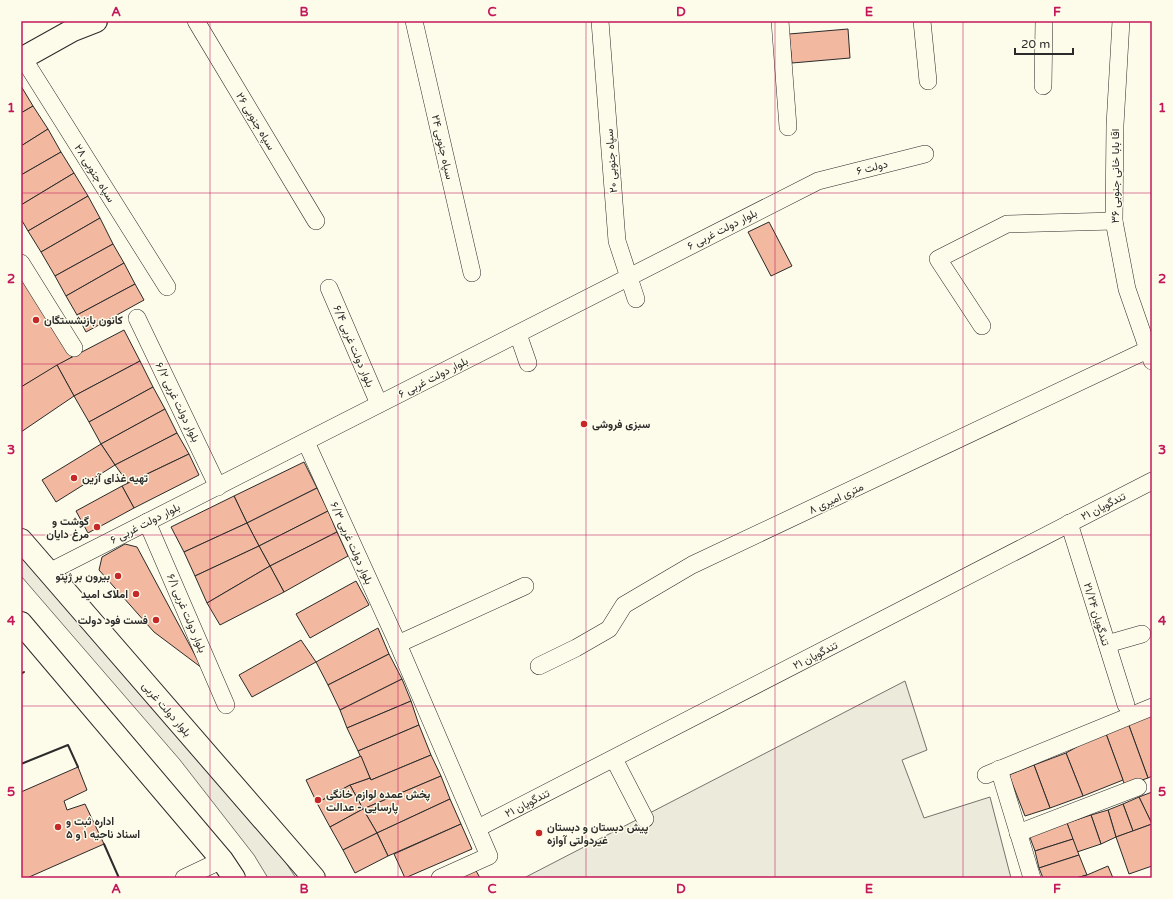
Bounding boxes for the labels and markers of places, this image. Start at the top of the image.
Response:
place label: کانون بازنشستگان [44,314,123,327]
marker: کانون بازنشستگان [31,315,41,325]
place label: سبزی فروشی [592,418,650,431]
marker: سبزی فروشی [579,419,589,429]
place label: تهیه غذای آرین [82,472,148,485]
marker: تهیه غذای آرین [69,473,79,483]
place label: گوشت و مرغ دایان [46,515,89,542]
marker: گوشت و مرغ دایان [92,522,102,532]
place label: بیرون بر ژپتو [55,570,110,584]
marker: بیرون بر ژپتو [113,571,123,581]
place label: املاک امید [81,588,128,601]
marker: املاک امید [131,589,141,599]
place label: فست فود دولت [78,614,148,627]
marker: فست فود دولت [151,615,161,625]
place label: پخش عمده لوازم خانگی پارسایی - عدالت [326,788,431,815]
marker: پخش عمده لوازم خانگی پارسایی - عدالت [313,795,323,805]
place label: اداره ثبت و اسناد ناحیه ۱ و ۵ [66,815,140,841]
place label: پیش دبستان و دبستان غیردولتی آوازه [547,821,648,847]
marker: اداره ثبت و اسناد ناحیه ۱ و ۵ [53,822,63,832]
marker: پیش دبستان و دبستان غیردولتی آوازه [534,828,544,838]

